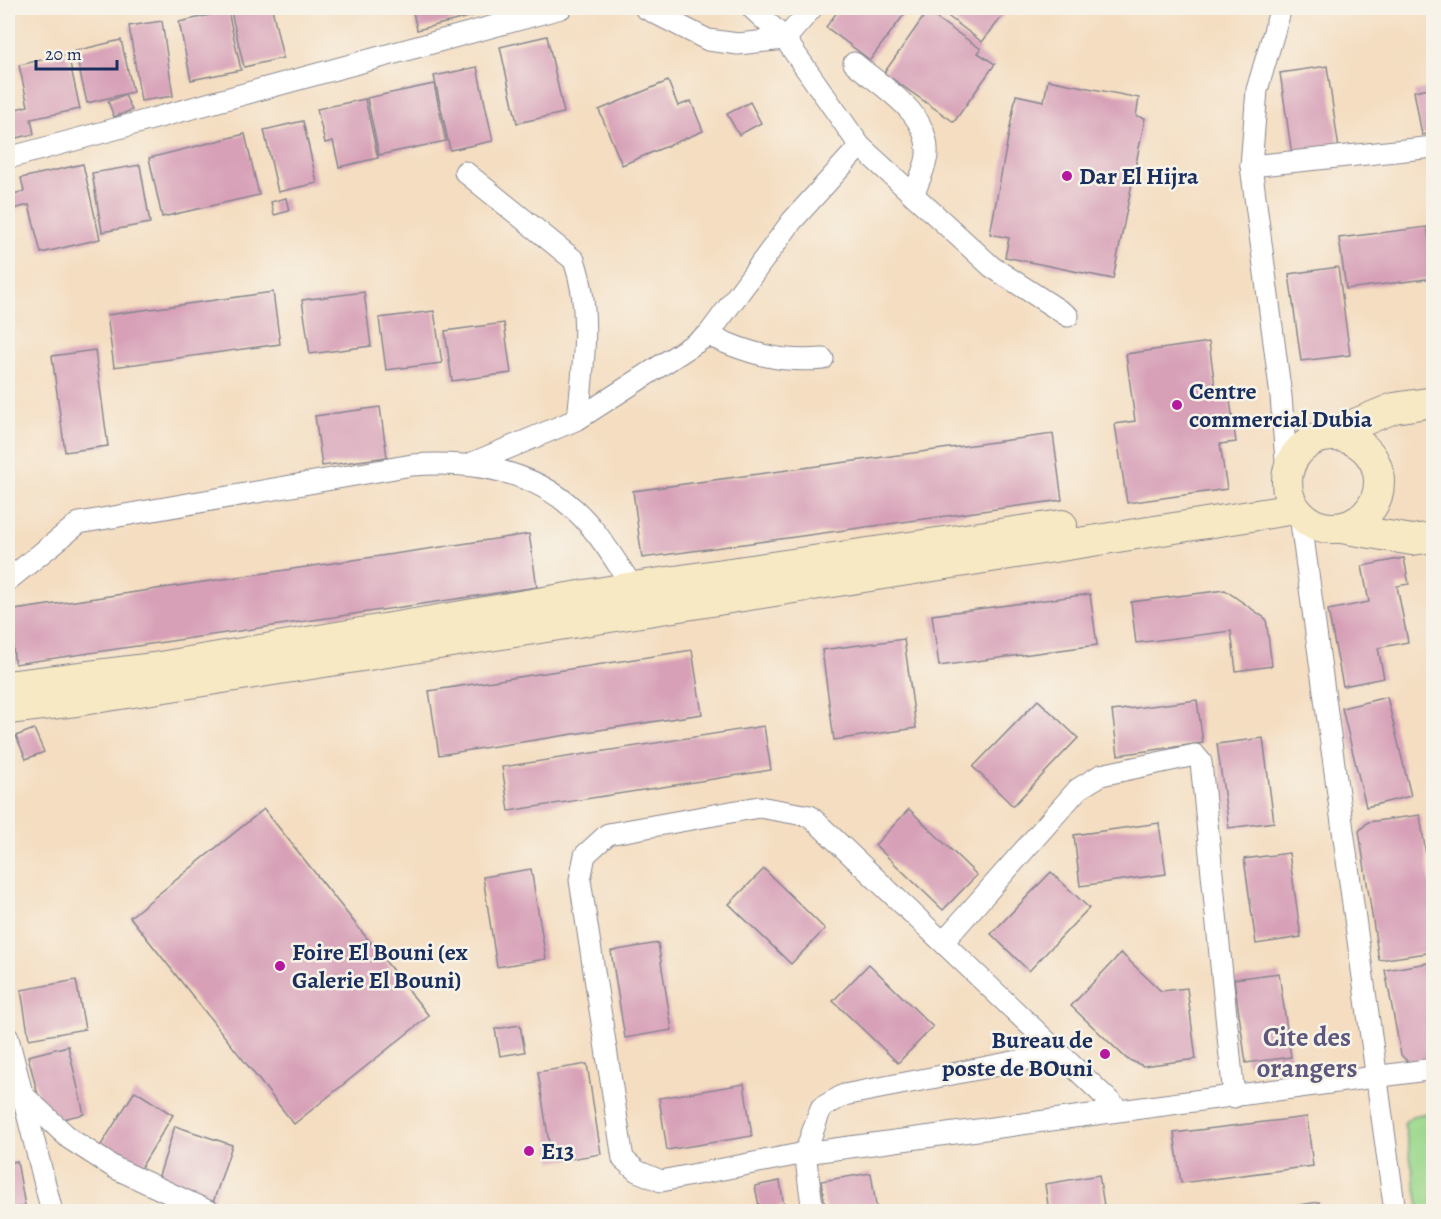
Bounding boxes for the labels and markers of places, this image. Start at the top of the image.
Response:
place label: Dar El Hijra [1079,160,1199,192]
marker: Dar El Hijra [1060,169,1074,183]
place label: Centre commercial Dubia [1189,375,1373,435]
marker: Centre commercial Dubia [1170,398,1184,412]
place label: Foire El Bouni (ex Galerie El Bouni) [292,936,468,996]
marker: Foire El Bouni (ex Galerie El Bouni) [273,959,287,973]
place label: Bureau de poste de BOuni [942,1024,1093,1084]
marker: Bureau de poste de BOuni [1098,1047,1112,1061]
place label: E13 [541,1135,574,1167]
marker: E13 [522,1144,536,1158]

